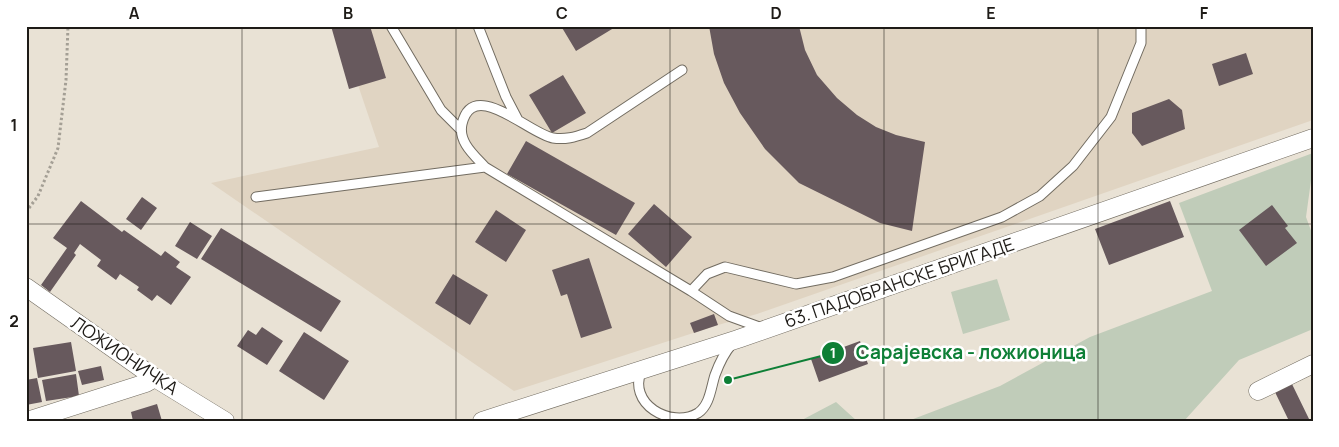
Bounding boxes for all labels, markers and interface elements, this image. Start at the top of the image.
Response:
text: A [129,2,140,24]
text: B [343,2,353,24]
text: C [556,2,568,24]
text: D [770,2,782,24]
text: E [986,2,996,24]
text: F [1200,2,1209,24]
text: 1 [10,114,18,136]
street label: 63. ПАДОБРАНСКЕ БРИГАДЕ [781,231,1017,333]
text: 2 [9,310,19,332]
street label: ЛОЖИОНИЧКА [67,310,184,400]
callout: Сарајевска - ложионица [821,336,1096,370]
text: Сарајевска - ложионица [856,339,1086,365]
text: 1 [830,342,836,363]

